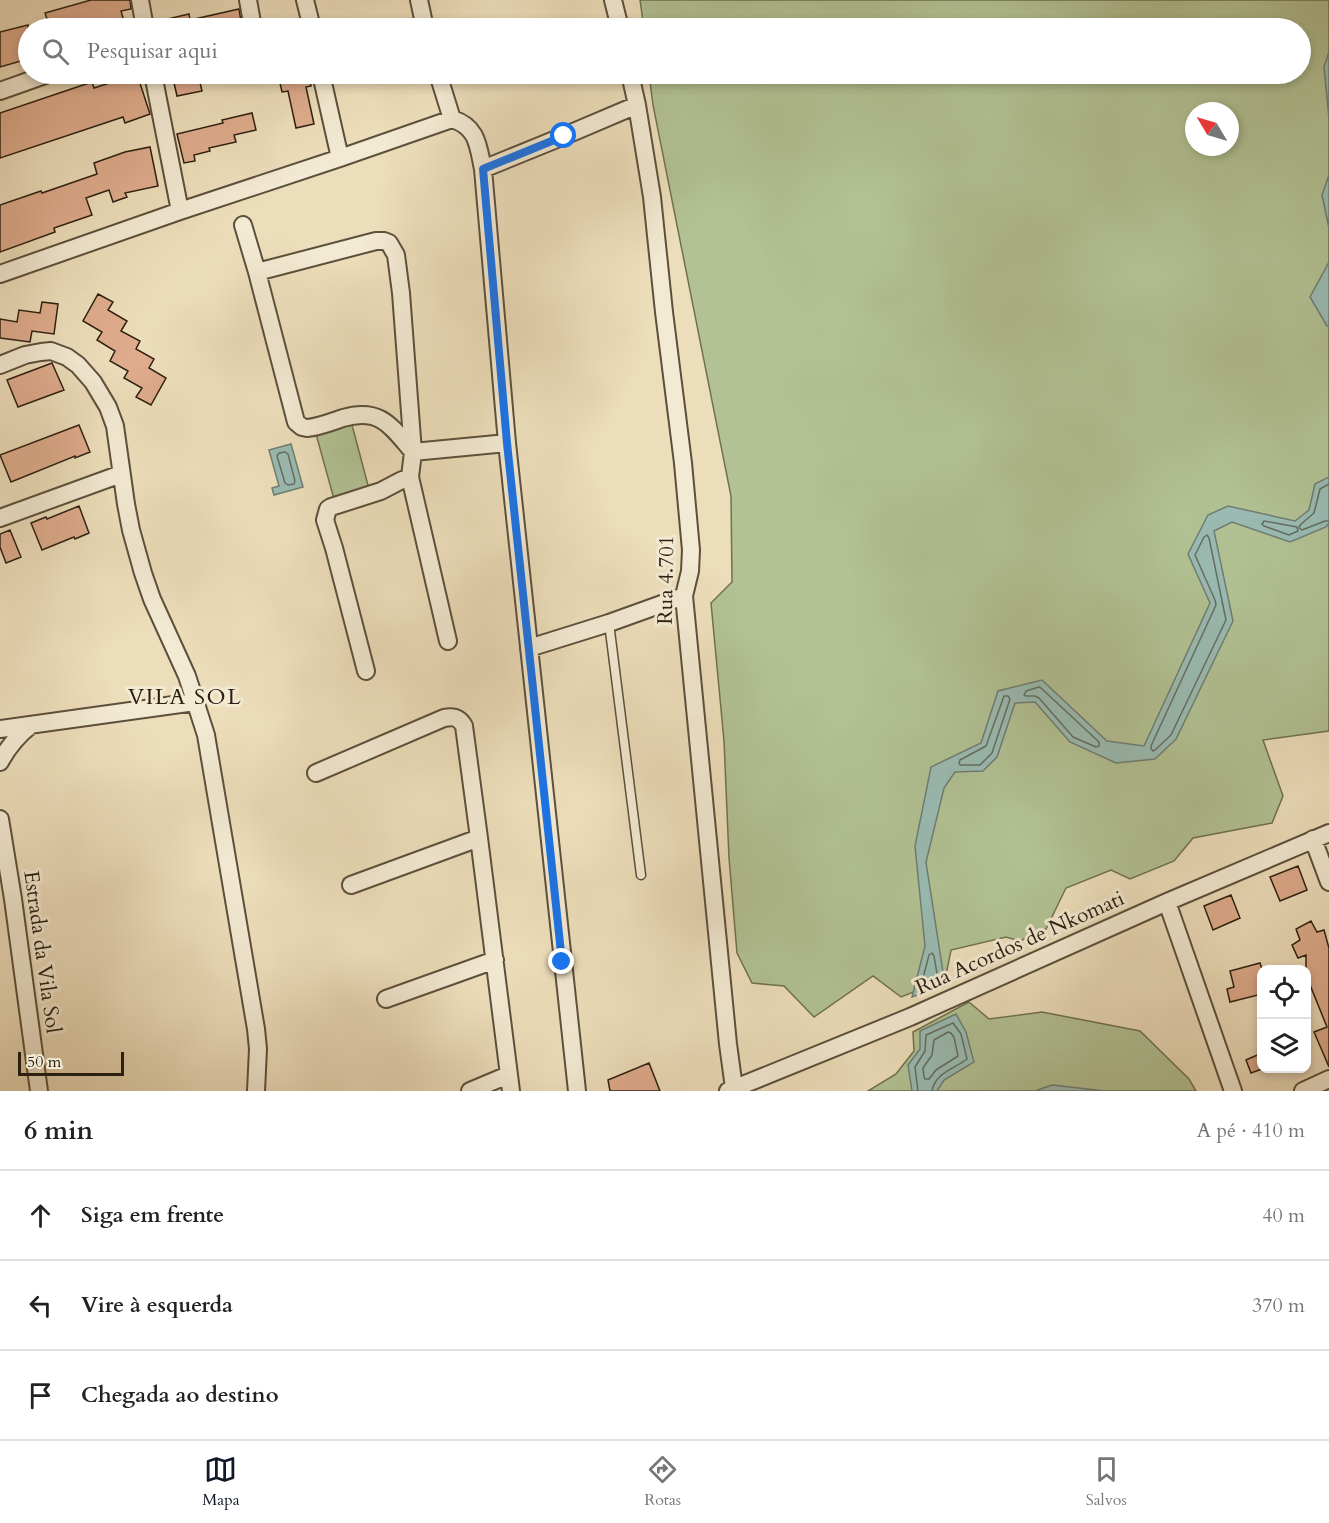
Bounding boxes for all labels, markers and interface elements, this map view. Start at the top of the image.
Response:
search box [18,18,1311,84]
icon: search [39,35,72,68]
text: Pesquisar aqui [87,36,218,66]
north arrow [1185,102,1239,156]
route start [550,122,576,148]
street label: Rua 4.701 [651,535,681,625]
district label: VILA SOL [128,682,242,712]
street label: Estrada da Vila Sol [16,869,68,1035]
street label: Rua Acordos de Nkomati [911,884,1129,1002]
route end [548,948,574,974]
map controls [1257,965,1311,1073]
button: locate [1257,965,1311,1019]
button: layers [1257,1019,1311,1073]
scale bar [18,1049,124,1076]
text: 50 m [27,1051,61,1073]
text: 6 min [24,1113,93,1148]
text: A pé · 410 m [1197,1117,1305,1144]
icon: ahead [24,1199,57,1232]
text: Siga em frente [81,1200,224,1230]
text: 40 m [1262,1202,1305,1229]
icon: left [24,1289,57,1322]
text: Vire à esquerda [81,1290,233,1320]
text: 370 m [1252,1292,1305,1319]
icon: arrive [24,1379,57,1412]
text: Chegada ao destino [81,1380,279,1410]
tab: Mapa [202,1453,240,1511]
tab: Rotas [644,1453,681,1511]
tab: Salvos [1086,1453,1127,1511]

